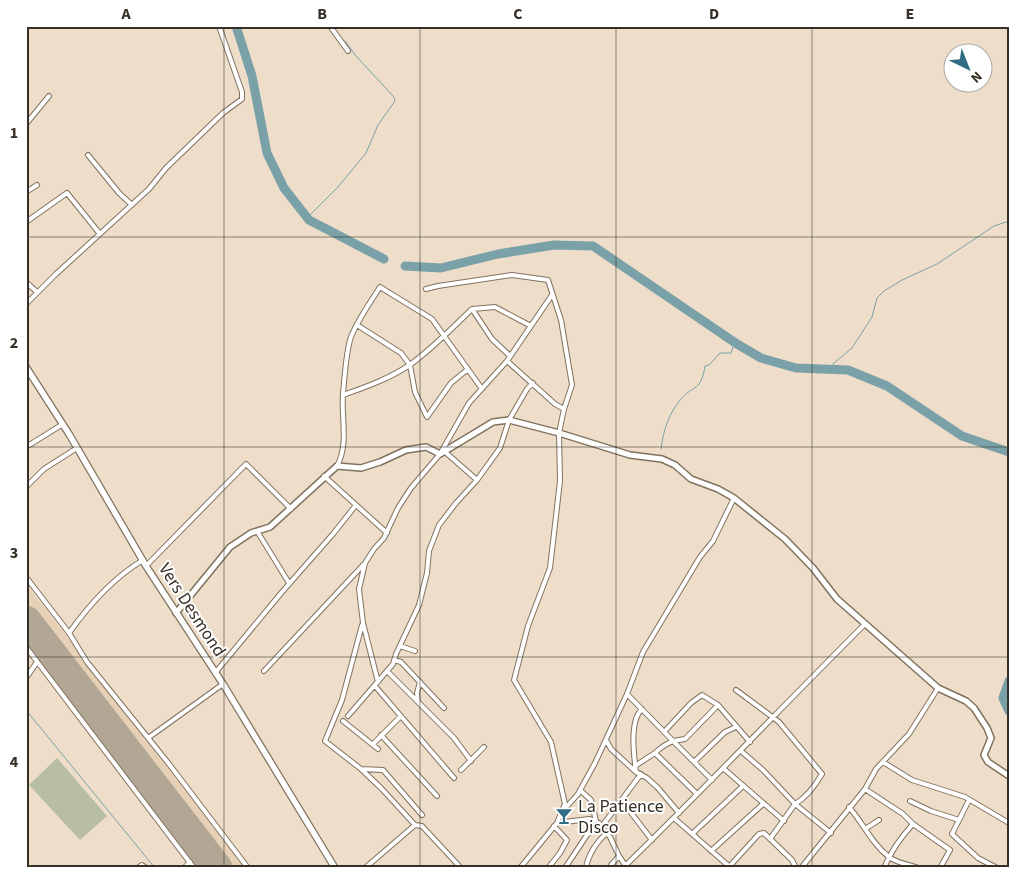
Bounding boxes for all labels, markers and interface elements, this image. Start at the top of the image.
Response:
text: A [120,3,131,25]
text: B [317,3,327,25]
text: C [513,3,523,25]
text: D [709,3,719,25]
text: E [906,3,914,25]
north arrow [942,42,992,92]
text: N [966,66,986,87]
text: 1 [10,122,18,144]
text: 2 [10,332,18,354]
text: 3 [10,542,18,564]
street label: Vers Desmond [152,558,232,662]
text: 4 [10,751,19,773]
place label: La Patience Disco [578,794,664,840]
bar icon: La Patience Disco [554,806,574,826]

